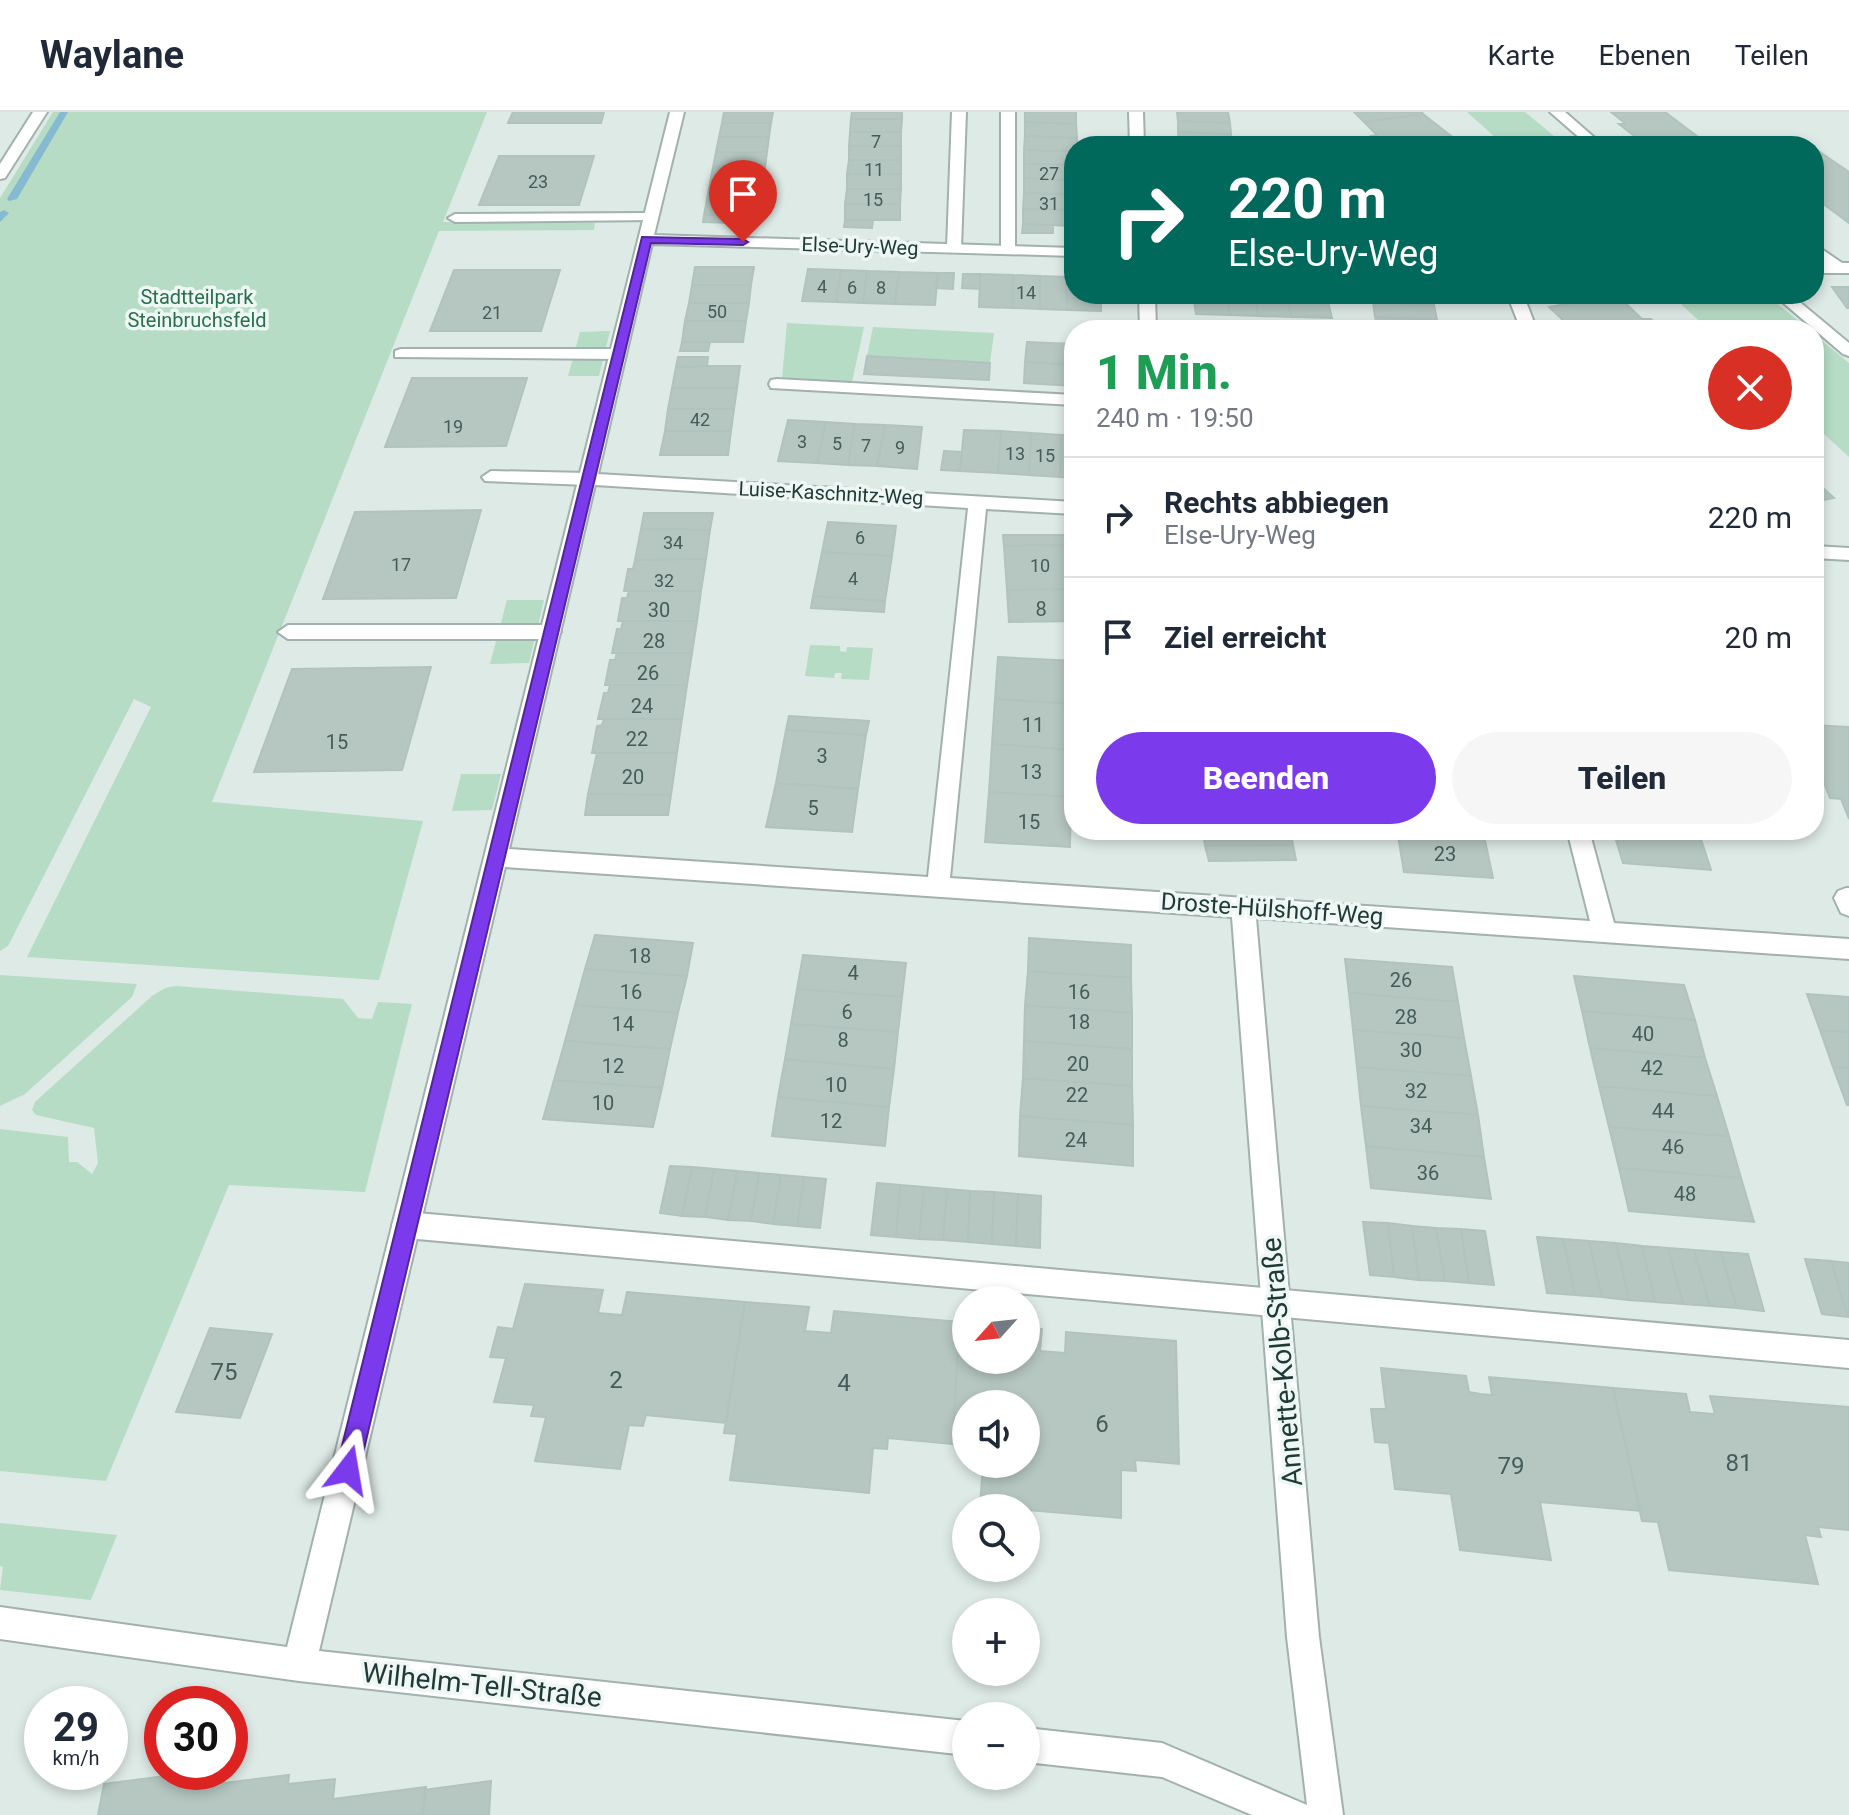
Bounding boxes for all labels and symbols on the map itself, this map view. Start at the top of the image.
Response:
house number: 7 [871,131,881,152]
house number: 11 [864,159,884,180]
pin [709,160,777,242]
house number: 27 [1039,163,1059,184]
house number: 23 [528,171,548,192]
house number: 15 [863,189,883,210]
house number: 31 [1039,193,1059,214]
street label: Else-Ury-Weg [801,232,919,260]
house number: 4 [817,276,827,297]
house number: 6 [847,277,857,298]
house number: 8 [876,277,886,298]
house number: 14 [1016,282,1036,303]
park label: Stadtteilpark Steinbruchsfeld [127,285,267,332]
house number: 50 [707,301,727,322]
house number: 21 [482,302,502,323]
house number: 42 [690,409,710,430]
house number: 19 [443,416,463,437]
house number: 3 [797,431,807,452]
house number: 5 [832,433,842,454]
house number: 7 [861,435,871,456]
house number: 9 [895,437,905,458]
house number: 13 [1005,443,1025,464]
house number: 15 [1035,445,1055,466]
street label: Luise-Kaschnitz-Weg [738,476,924,510]
house number: 6 [855,527,865,548]
house number: 34 [663,532,683,553]
house number: 17 [391,554,411,575]
house number: 10 [1030,555,1050,576]
house number: 4 [848,568,858,589]
house number: 32 [654,570,674,591]
house number: 8 [1035,597,1047,621]
house number: 30 [648,598,670,622]
house number: 28 [643,629,665,653]
house number: 26 [637,661,659,685]
house number: 24 [631,694,653,718]
house number: 11 [1022,713,1044,737]
house number: 22 [626,727,648,751]
house number: 15 [326,730,348,754]
house number: 3 [816,744,828,768]
house number: 13 [1020,760,1042,784]
house number: 20 [622,765,644,789]
house number: 5 [807,796,819,820]
house number: 15 [1018,810,1040,834]
house number: 23 [1434,842,1456,866]
street label: Droste-Hülshoff-Weg [1160,887,1384,931]
house number: 18 [629,944,651,968]
house number: 4 [847,961,859,985]
house number: 26 [1390,968,1412,992]
house number: 16 [620,980,642,1004]
house number: 16 [1068,980,1090,1004]
house number: 6 [841,1000,853,1024]
house number: 28 [1395,1005,1417,1029]
house number: 18 [1068,1010,1090,1034]
house number: 14 [612,1012,634,1036]
house number: 40 [1632,1022,1654,1046]
house number: 8 [837,1028,849,1052]
house number: 30 [1400,1038,1422,1062]
house number: 20 [1067,1052,1089,1076]
house number: 12 [602,1054,624,1078]
house number: 42 [1641,1056,1663,1080]
house number: 10 [825,1073,847,1097]
house number: 32 [1405,1079,1427,1103]
house number: 22 [1066,1083,1088,1107]
house number: 10 [592,1091,614,1115]
house number: 44 [1652,1099,1674,1123]
house number: 12 [820,1109,842,1133]
house number: 34 [1410,1114,1432,1138]
house number: 24 [1065,1128,1087,1152]
house number: 46 [1662,1135,1684,1159]
house number: 36 [1417,1161,1439,1185]
house number: 48 [1674,1182,1696,1206]
street label: Annette-Kolb-Straße [1255,1236,1309,1488]
north arrow [952,1286,1040,1374]
house number: 75 [211,1358,237,1386]
house number: 2 [609,1366,623,1394]
house number: 4 [837,1369,851,1397]
house number: 6 [1095,1410,1109,1438]
position arrow [306,1428,390,1512]
house number: 81 [1726,1449,1752,1477]
house number: 79 [1498,1452,1524,1480]
street label: Wilhelm-Tell-Straße [361,1656,603,1714]
speed limit sign: 30 [144,1686,248,1790]

